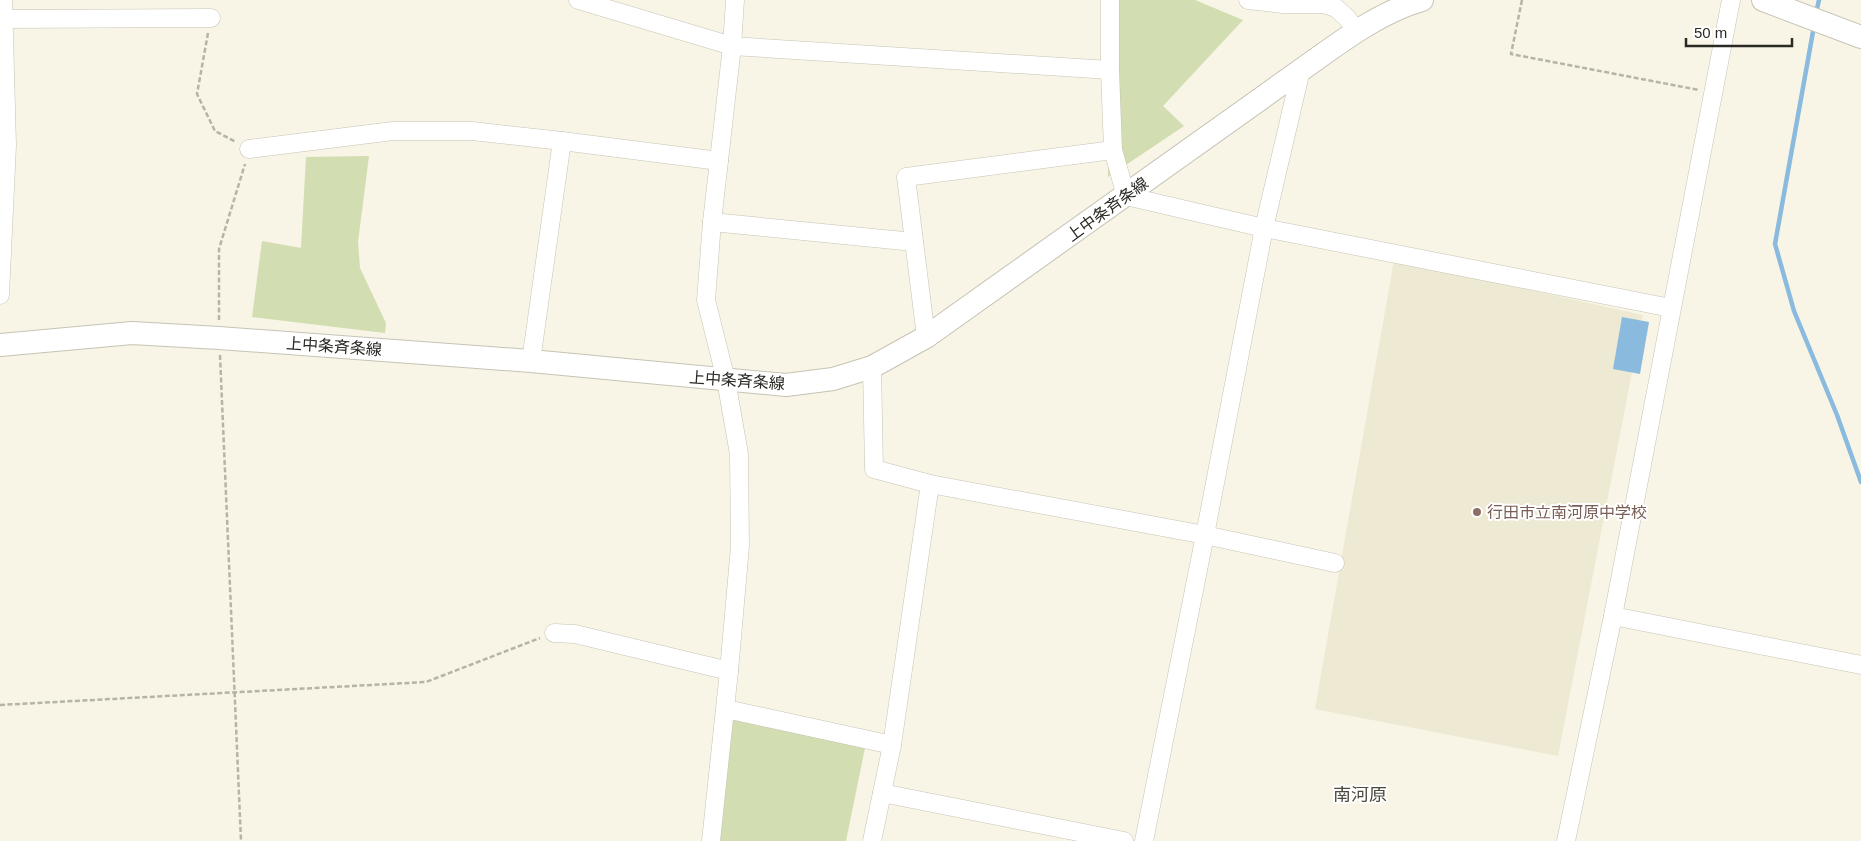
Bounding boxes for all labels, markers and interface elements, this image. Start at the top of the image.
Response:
scale bar [1686,15,1792,47]
text: 50 m [1694,24,1727,41]
street label: 上中条斉条線 [1063,174,1151,244]
street label: 上中条斉条線 [285,335,382,358]
street label: 上中条斉条線 [688,369,785,392]
place label: 行田市立南河原中学校 [1487,504,1647,521]
marker: 行田市立南河原中学校 [1471,506,1483,518]
district label: 南河原 [1333,785,1387,805]

